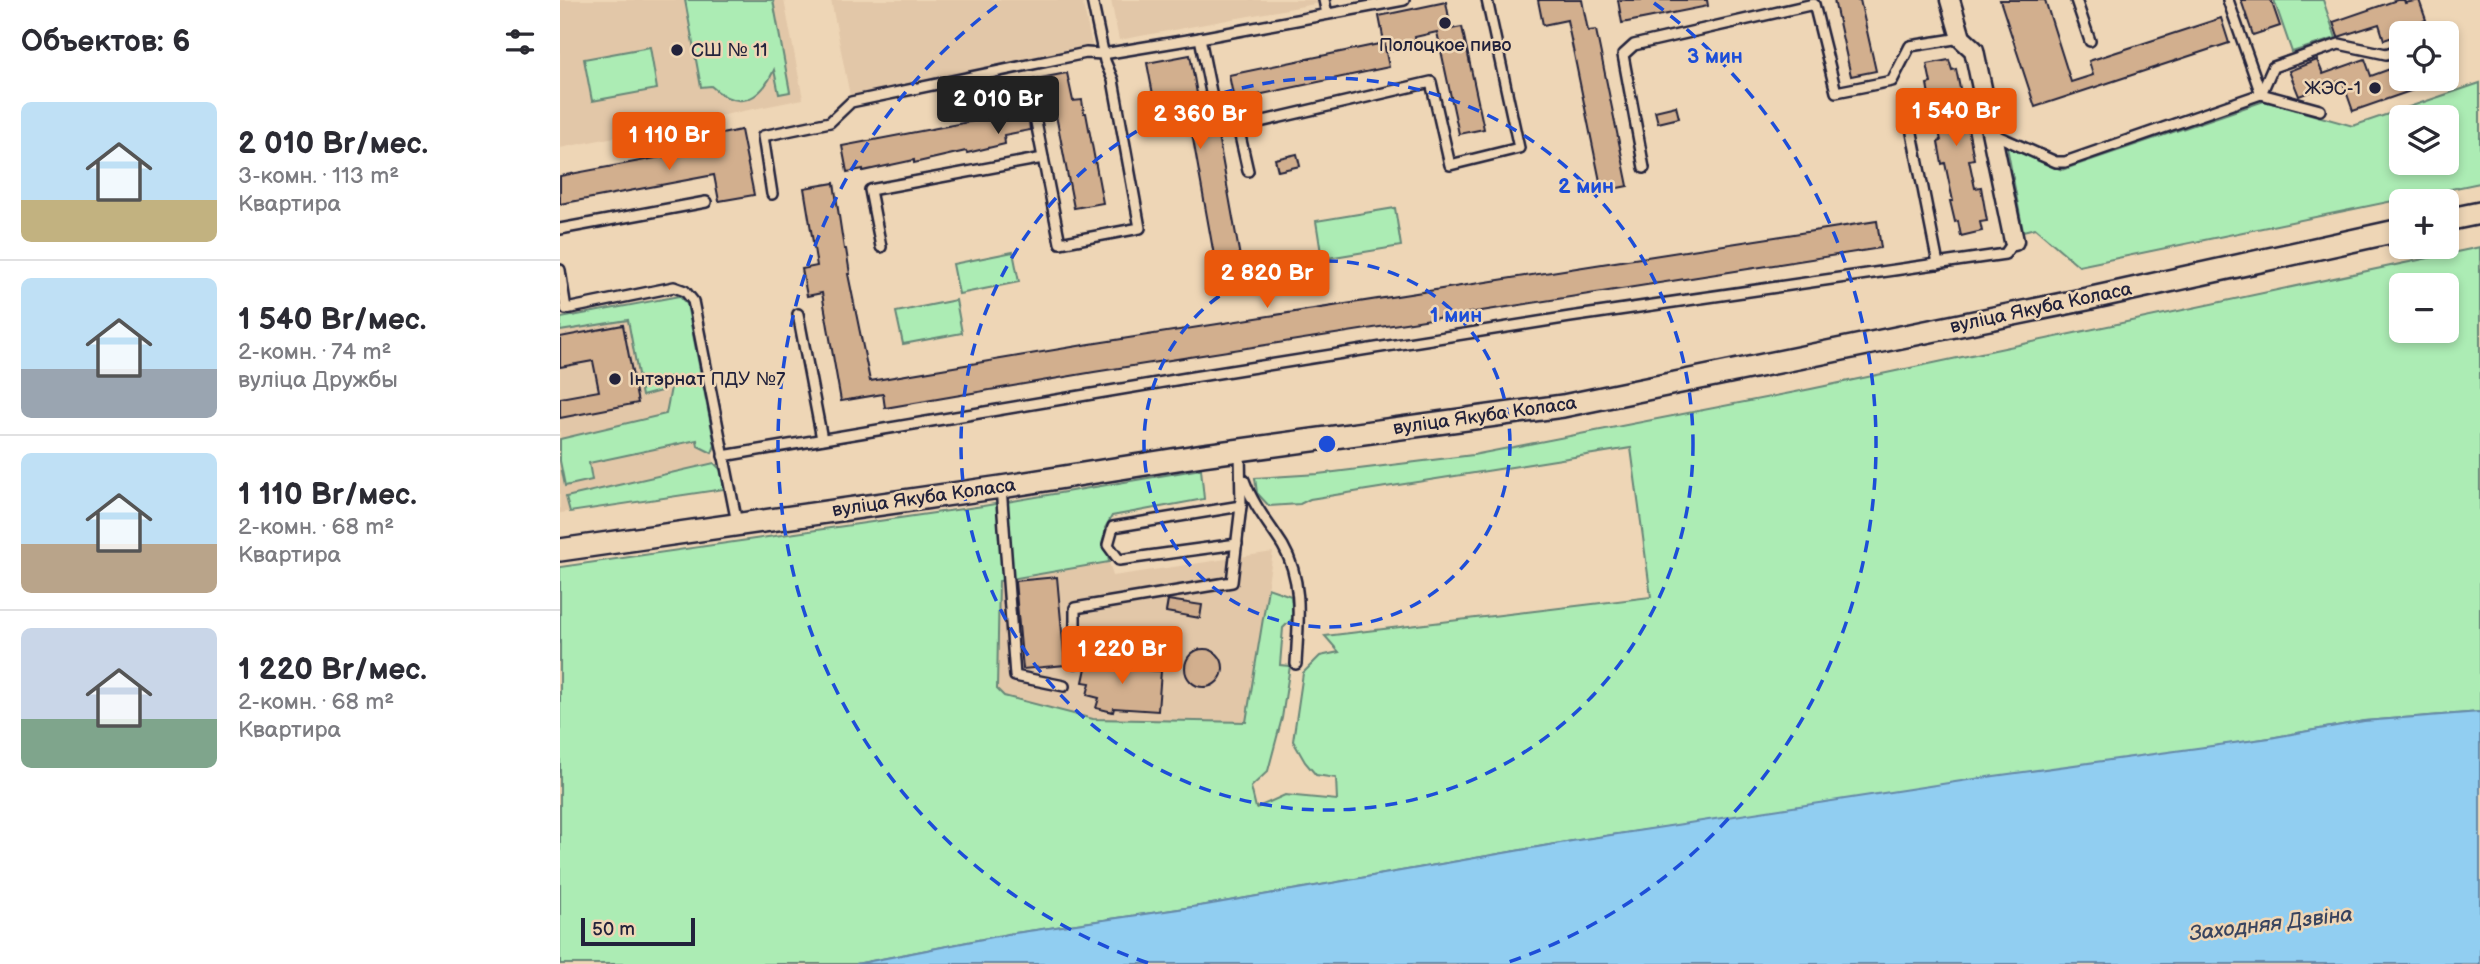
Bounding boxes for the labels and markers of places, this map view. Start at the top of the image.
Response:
marker: Полоцкое пиво [1437,15,1453,31]
place label: Полоцкое пиво [1379,34,1511,57]
place label: СШ № 11 [691,39,768,62]
marker: СШ № 11 [669,42,685,58]
pin: 2 010 Br [926,76,1070,136]
place label: ЖЭС-1 [2304,77,2361,100]
marker: ЖЭС-1 [2367,80,2383,96]
pin: 1 540 Br [1884,88,2028,148]
pin: 2 360 Br [1128,92,1272,151]
pin: 1 110 Br [597,113,741,172]
pin: 2 820 Br [1195,250,1339,310]
place label: Інтэрнат ПДУ №7 [629,368,786,391]
marker: Інтэрнат ПДУ №7 [607,371,623,387]
centre of rings [1315,432,1339,456]
pin: 1 220 Br [1050,626,1194,686]

